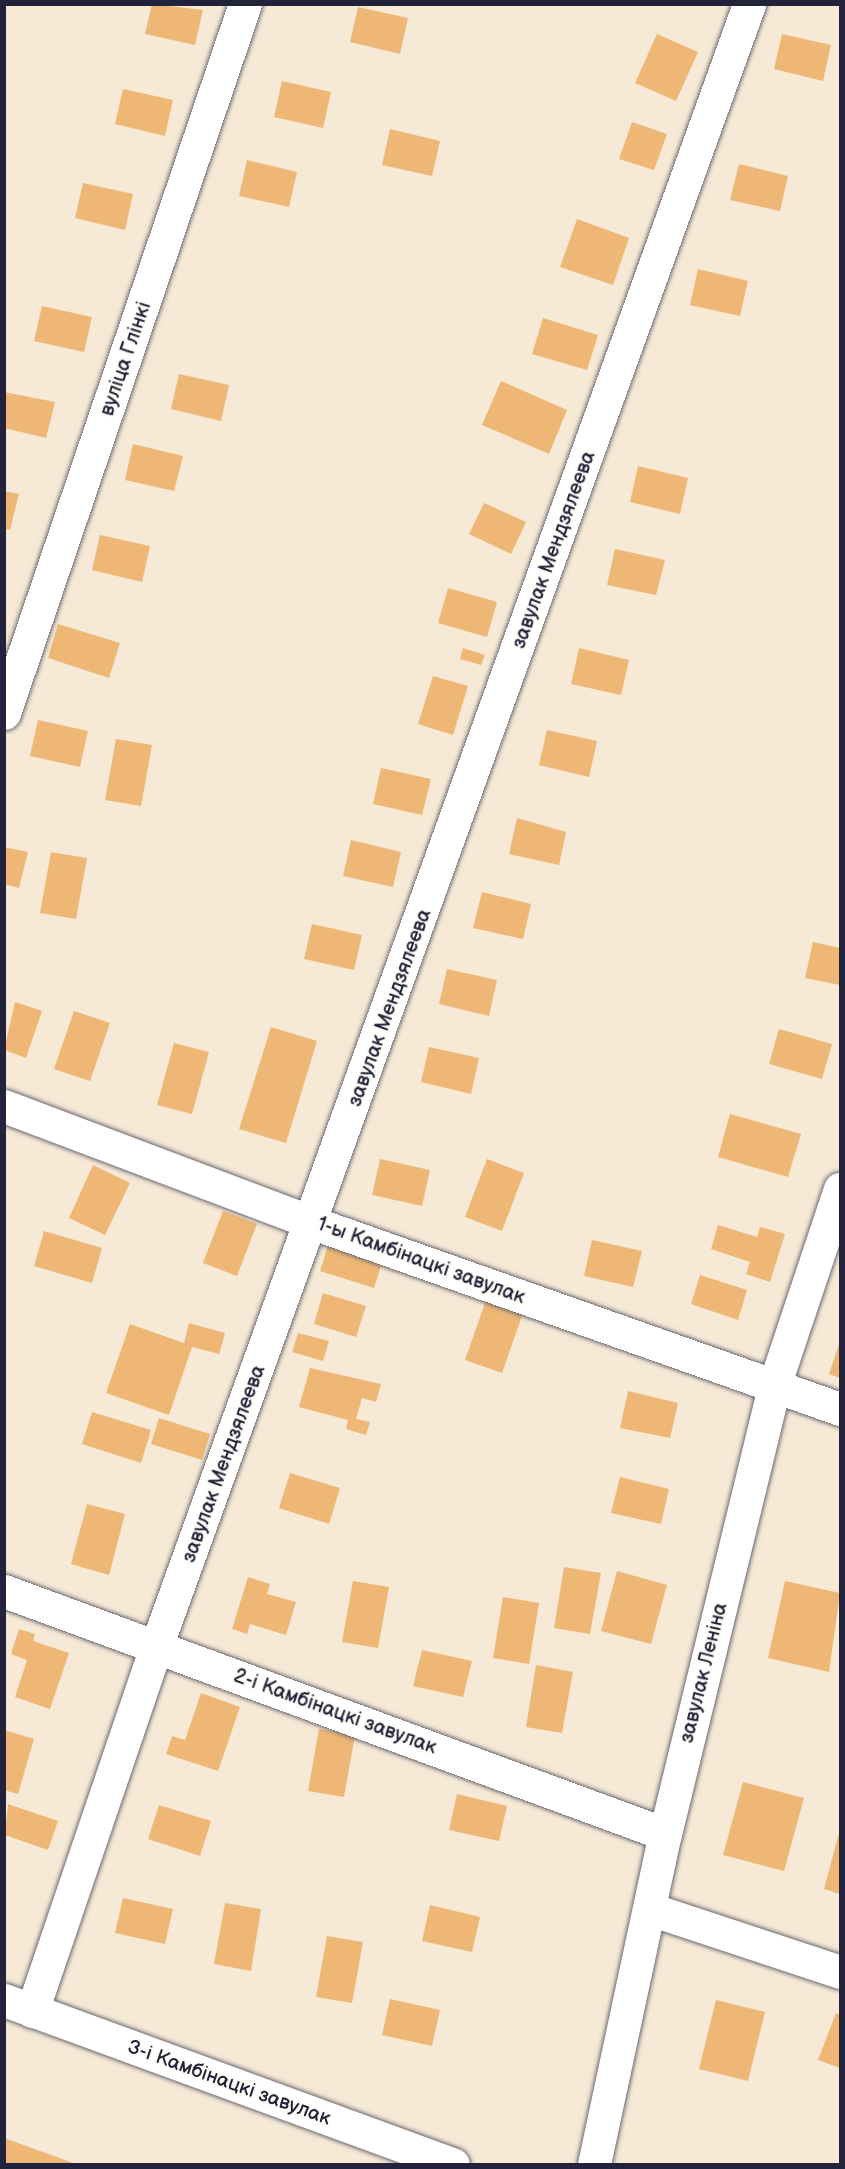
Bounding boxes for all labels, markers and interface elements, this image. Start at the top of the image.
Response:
street label: вуліца Глінкі [95,299,157,419]
street label: завулак Мендзялеева [507,448,601,652]
street label: завулак Мендзялеева [343,906,437,1110]
street label: 1-ы Камбінацкі завулак [314,1212,528,1310]
street label: завулак Мендзялеева [177,1362,271,1566]
street label: завулак Леніна [675,1600,733,1746]
street label: 2-і Камбінацкі завулак [230,1664,440,1760]
street label: 3-і Камбінацкі завулак [124,2035,334,2131]

